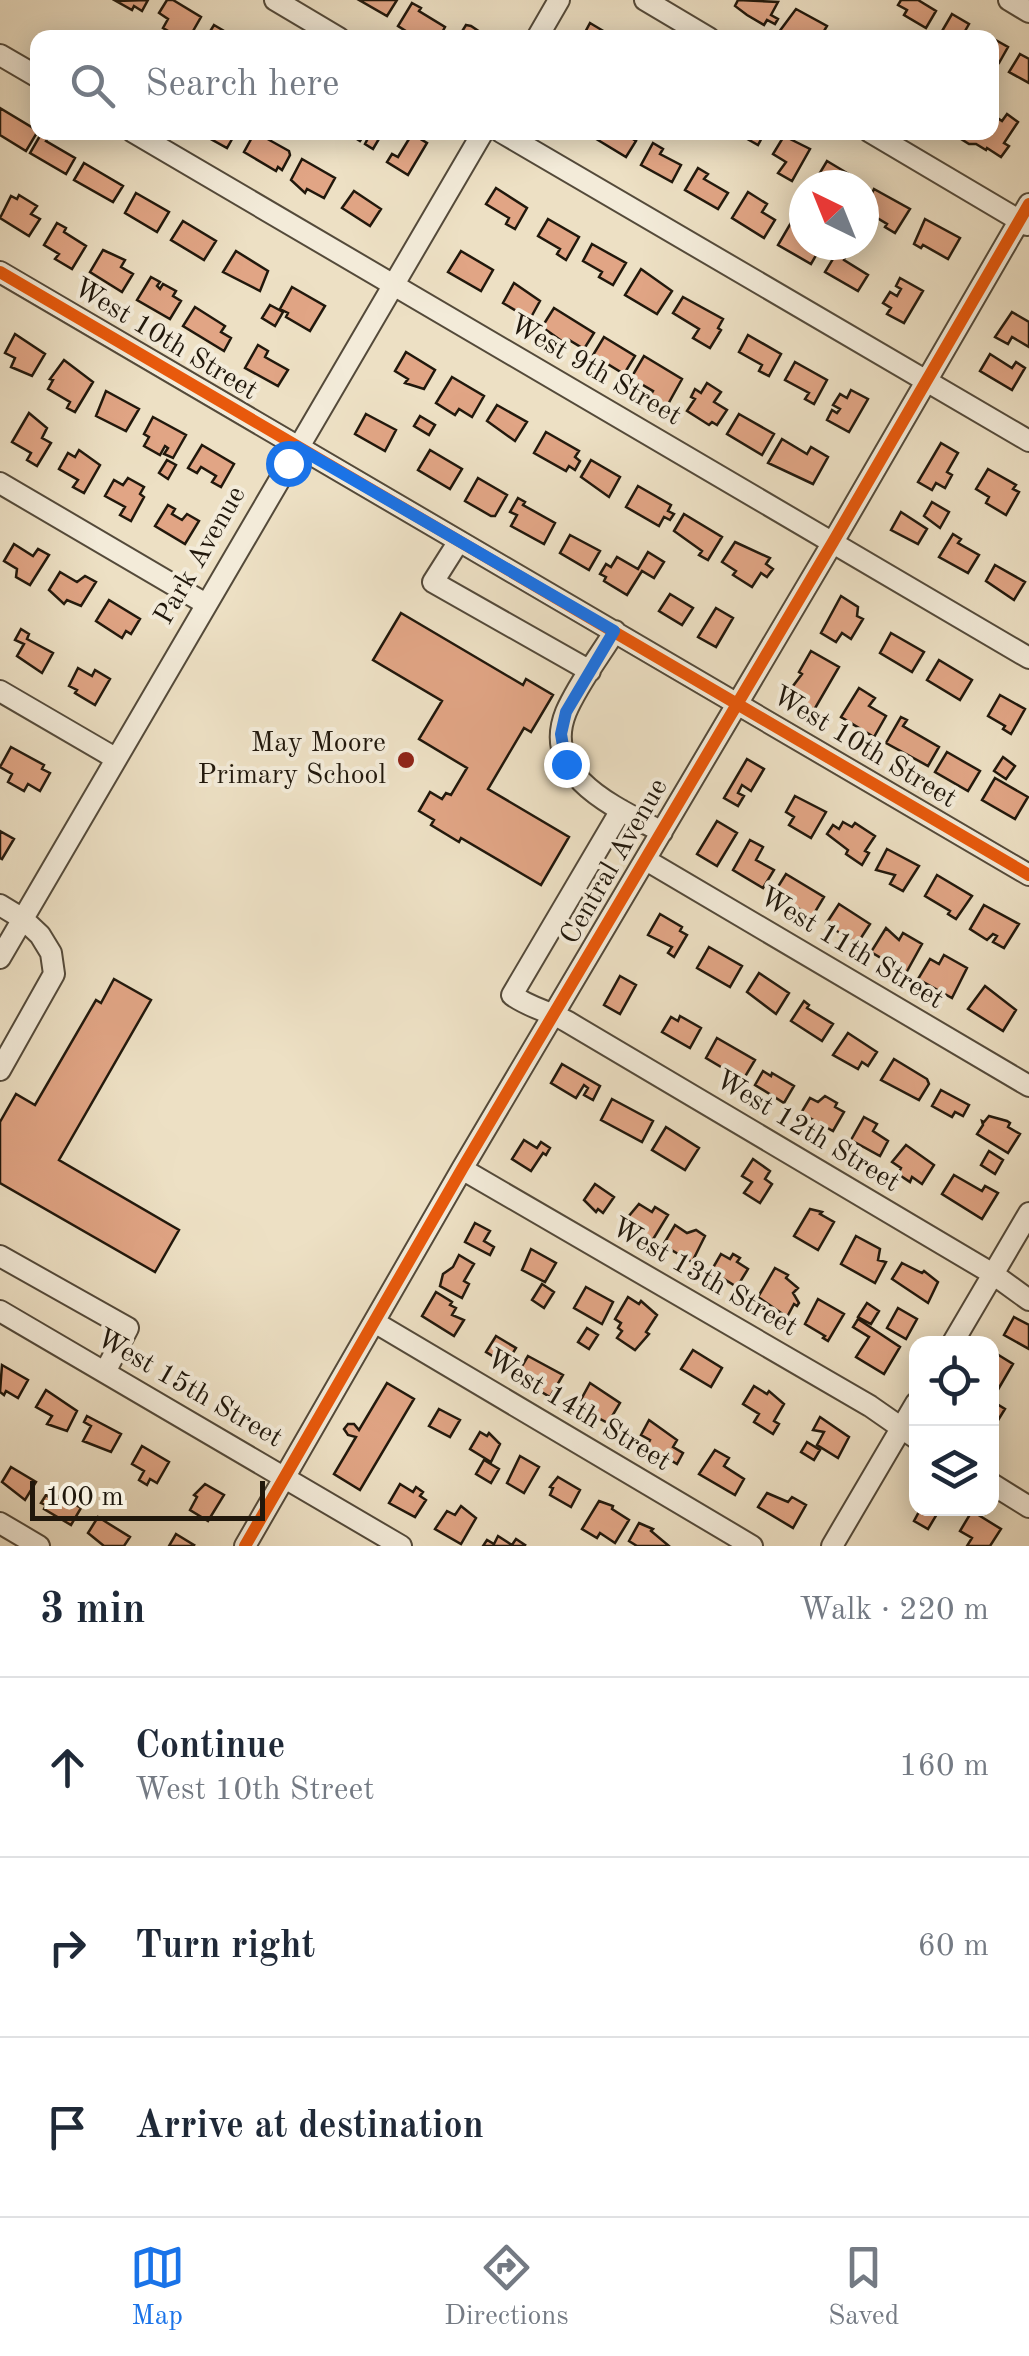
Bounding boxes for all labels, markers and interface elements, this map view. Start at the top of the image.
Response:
search box [30,30,999,140]
icon: search [65,58,120,113]
text: Search here [145,66,340,104]
north arrow [789,170,879,260]
street label: West 10th Street [68,274,262,406]
street label: West 9th Street [504,311,686,431]
route start [266,441,312,487]
street label: Park Avenue [150,482,252,630]
street label: West 10th Street [767,682,961,814]
place label: May Moore Primary School [198,730,386,790]
route end [544,742,590,788]
marker: May Moore Primary School [395,749,417,771]
street label: Central Avenue [556,774,674,950]
street label: West 11th Street [754,883,948,1015]
street label: West 12th Street [710,1066,904,1198]
street label: West 13th Street [606,1214,802,1342]
street label: West 15th Street [91,1325,287,1453]
map controls [909,1336,999,1516]
button: locate [909,1336,999,1426]
street label: West 14th Street [481,1345,675,1477]
button: layers [909,1426,999,1516]
scale bar [30,1476,265,1520]
text: 100 m [45,1484,124,1512]
text: 3 min [40,1590,146,1632]
text: Walk · 220 m [799,1595,989,1627]
text: Continue [135,1728,285,1766]
icon: ahead [40,1740,95,1795]
text: 160 m [899,1751,989,1783]
text: West 10th Street [135,1775,374,1807]
icon: right [40,1920,95,1975]
text: Turn right [135,1928,315,1966]
text: 60 m [918,1931,989,1963]
icon: arrive [40,2100,95,2155]
text: Arrive at destination [135,2108,484,2146]
tab: Map [130,2240,185,2335]
tab: Directions [444,2240,569,2335]
tab: Saved [828,2240,899,2335]

